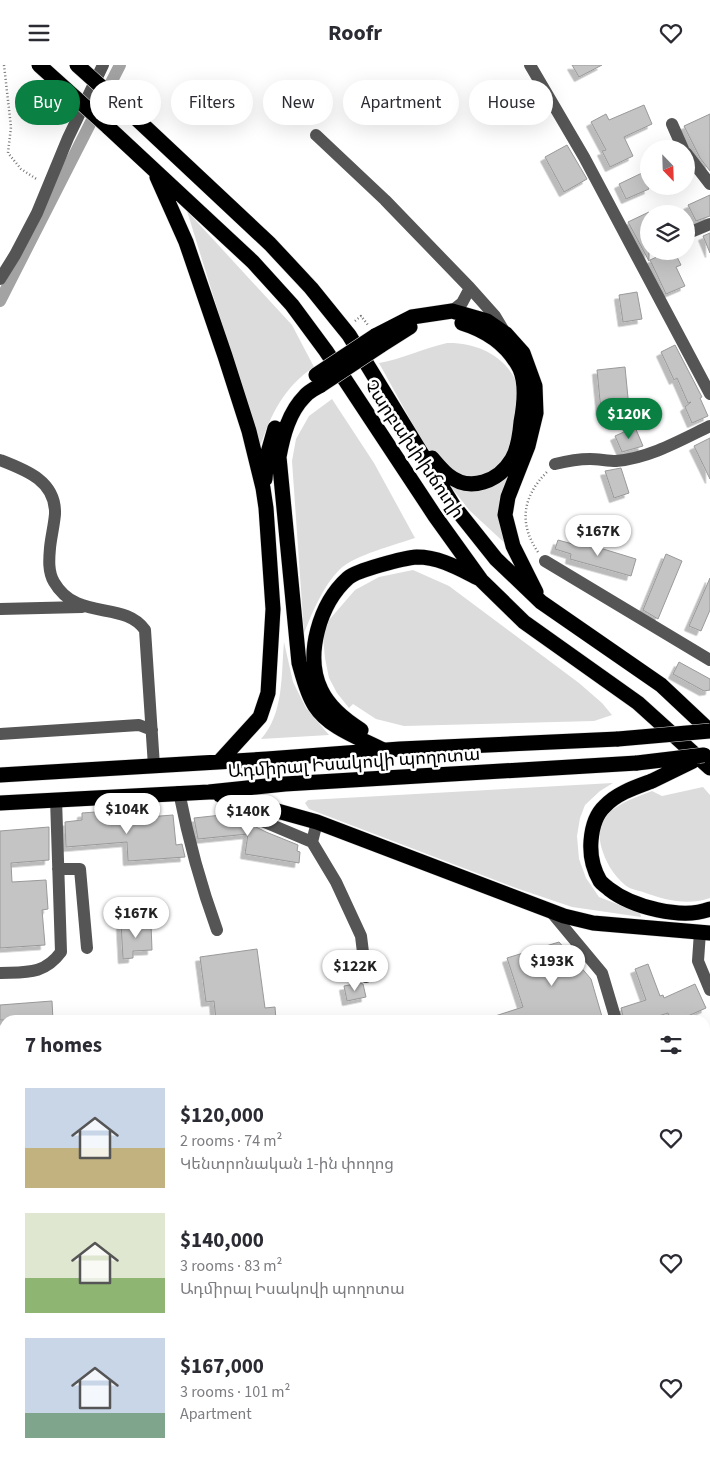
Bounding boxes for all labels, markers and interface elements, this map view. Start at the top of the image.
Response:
text: Roofr [328,17,382,49]
icon: menu [25,19,53,47]
icon: heart [657,19,685,47]
chip: Buy [15,80,80,125]
chip: Rent [90,80,161,125]
chip: Filters [171,80,253,125]
chip: New [263,80,333,125]
chip: Apartment [343,80,459,125]
chip: House [469,80,553,125]
north arrow [640,140,695,195]
map controls [640,140,695,260]
button: layers [640,205,695,260]
street label: Չարբախի խճուղի [358,375,470,523]
pin: $120K [594,397,664,440]
text: $120K [607,403,651,425]
pin: $167K [563,515,633,557]
text: $167K [576,520,620,542]
street label: Ադմիրալ Իսակովի պողոտա [227,742,481,784]
pin: $104K [92,793,162,835]
pin: $140K [213,795,283,837]
text: $104K [105,798,149,820]
text: $140K [226,800,270,822]
pin: $167K [101,897,171,939]
text: $167K [114,902,158,924]
pin: $193K [517,945,587,987]
pin: $122K [320,949,390,992]
text: $193K [530,950,574,972]
text: $122K [333,955,377,977]
text: 7 homes [25,1030,102,1060]
icon: filters [657,1031,685,1059]
text: $120,000 [180,1100,264,1130]
icon: home [65,1108,125,1168]
icon: heart [657,1124,685,1152]
text: 2 rooms · 74 m² [180,1130,282,1152]
text: Կենտրոնական 1-ին փողոց [180,1153,394,1175]
text: $140,000 [180,1225,264,1255]
icon: home [65,1233,125,1293]
icon: heart [657,1249,685,1277]
text: 3 rooms · 83 m² [180,1255,282,1277]
text: Ադմիրալ Իսակովի պողոտա [180,1278,405,1300]
text: $167,000 [180,1351,264,1381]
icon: home [65,1358,125,1418]
icon: heart [657,1374,685,1402]
text: 3 rooms · 101 m² [180,1381,290,1403]
text: Apartment [180,1403,252,1425]

